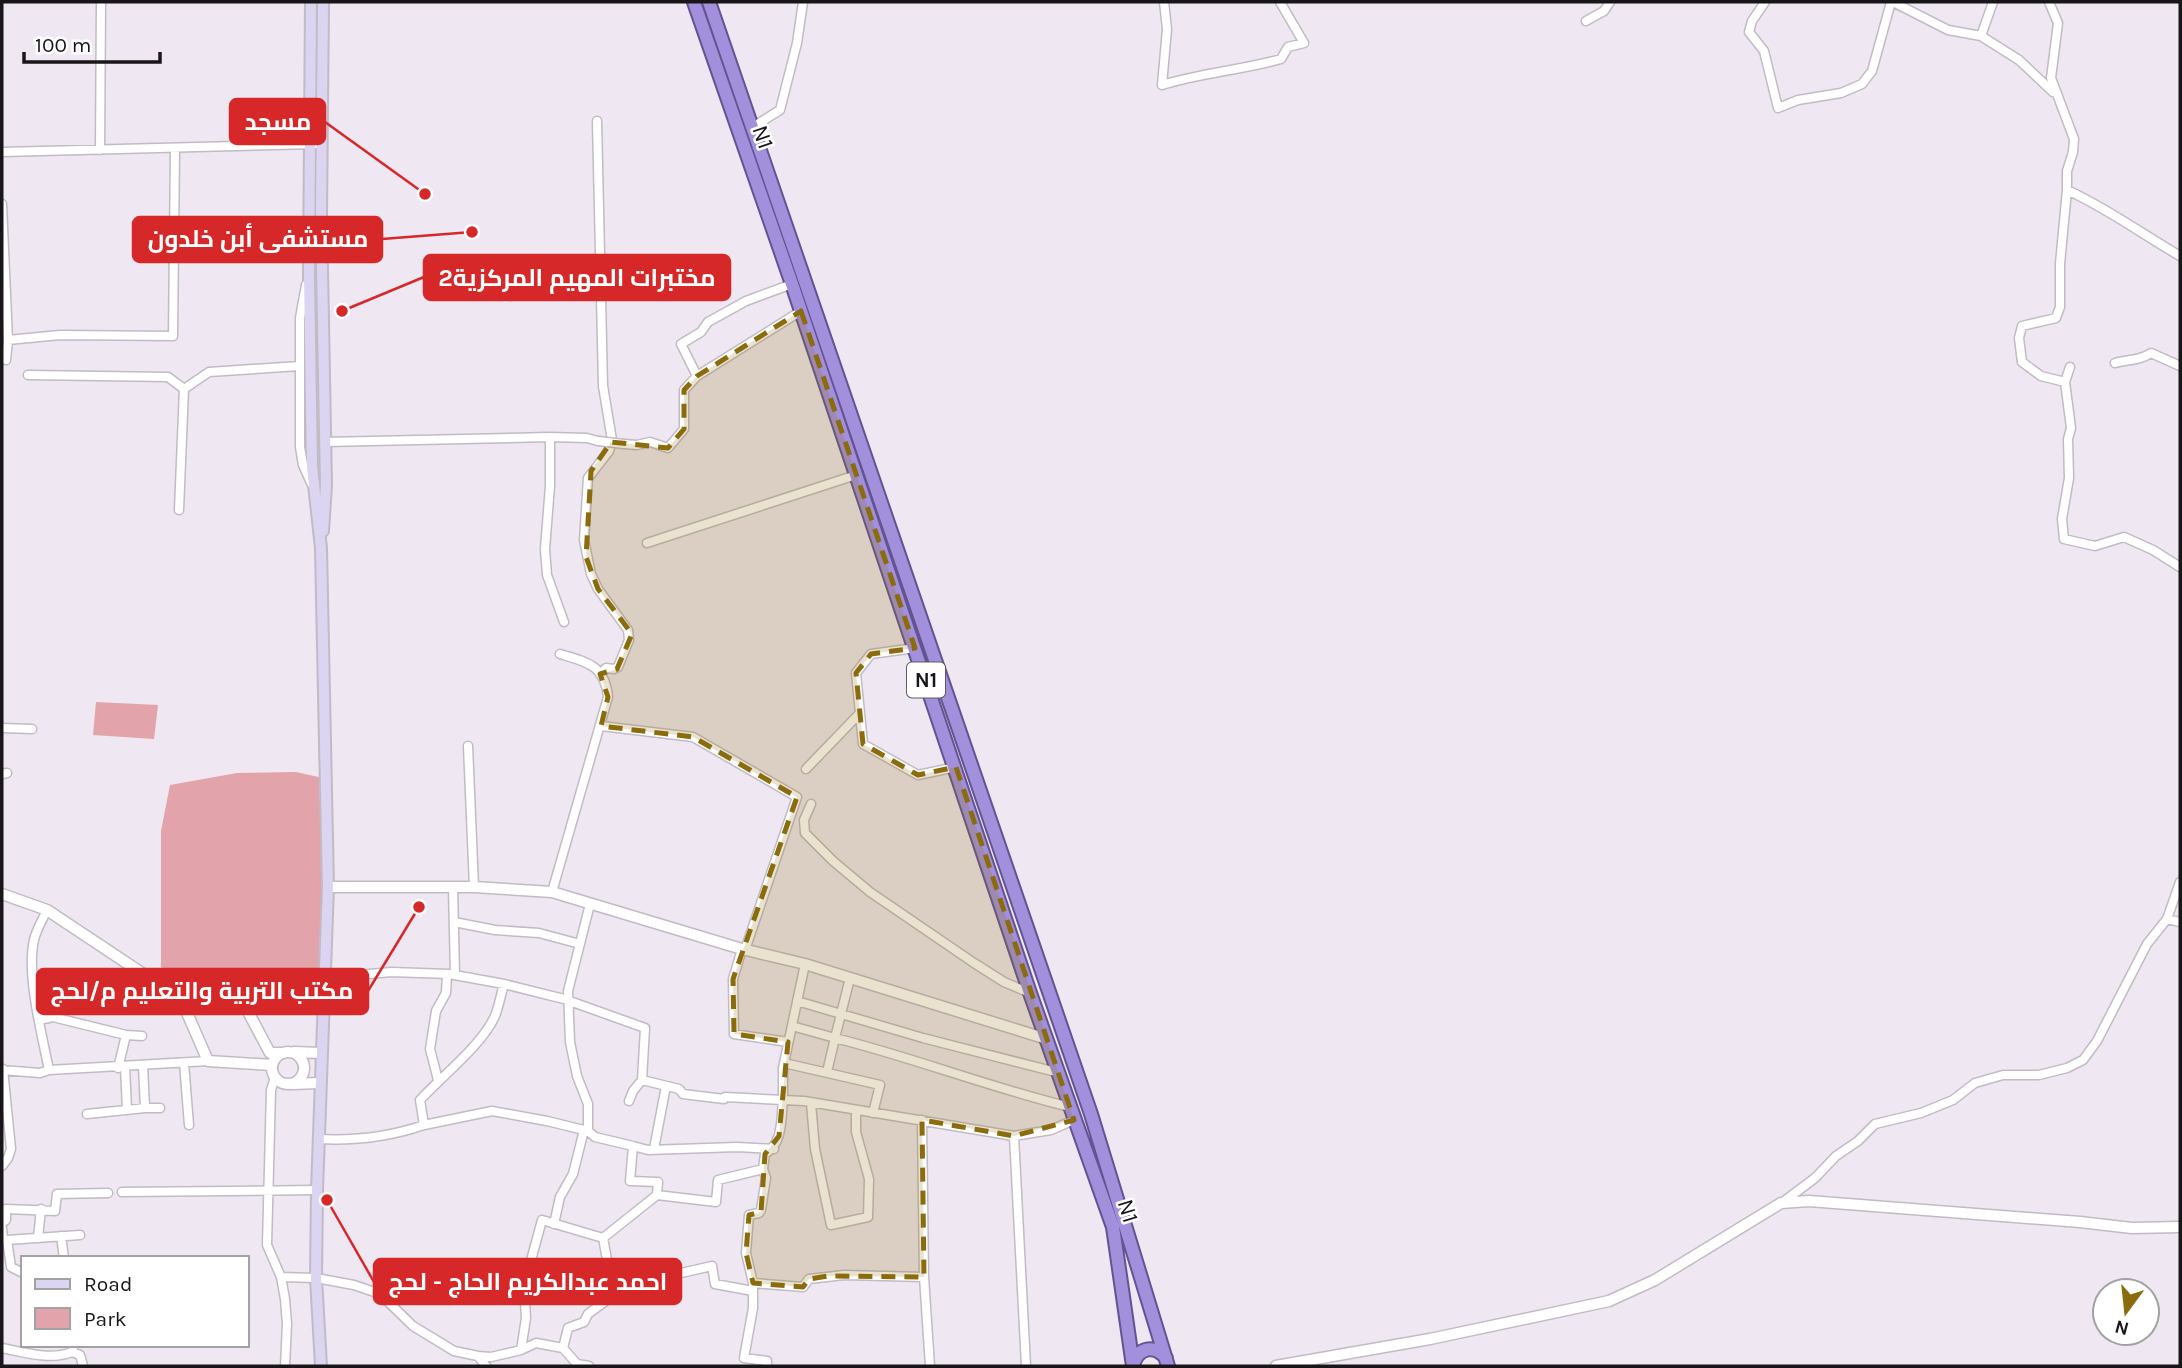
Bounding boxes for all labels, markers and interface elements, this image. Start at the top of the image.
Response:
scale bar [24,21,161,65]
text: 100 m [35,33,92,57]
callout: مسجد [230,99,325,144]
text: مسجد [245,108,311,136]
street label: N1 [746,122,780,152]
callout: مستشفى أبن خلدون [133,217,382,262]
text: مستشفى أبن خلدون [148,223,368,253]
callout: مختبرات المهيم المركزية2 [424,255,730,300]
text: مختبرات المهيم المركزية2 [438,264,716,294]
road number: N1 [907,662,945,698]
callout: مكتب التربية والتعليم م/لحج [37,969,368,1014]
text: مكتب التربية والتعليم م/لحج [51,977,353,1007]
street label: N1 [1112,1196,1144,1226]
legend [21,1256,248,1347]
callout: احمد عبدالكريم الحاج - لحج [374,1259,681,1304]
text: احمد عبدالكريم الحاج - لحج [389,1268,667,1298]
text: Road [84,1272,132,1296]
north arrow [2091,1277,2161,1347]
text: Park [84,1307,127,1331]
text: N [2112,1315,2131,1340]

